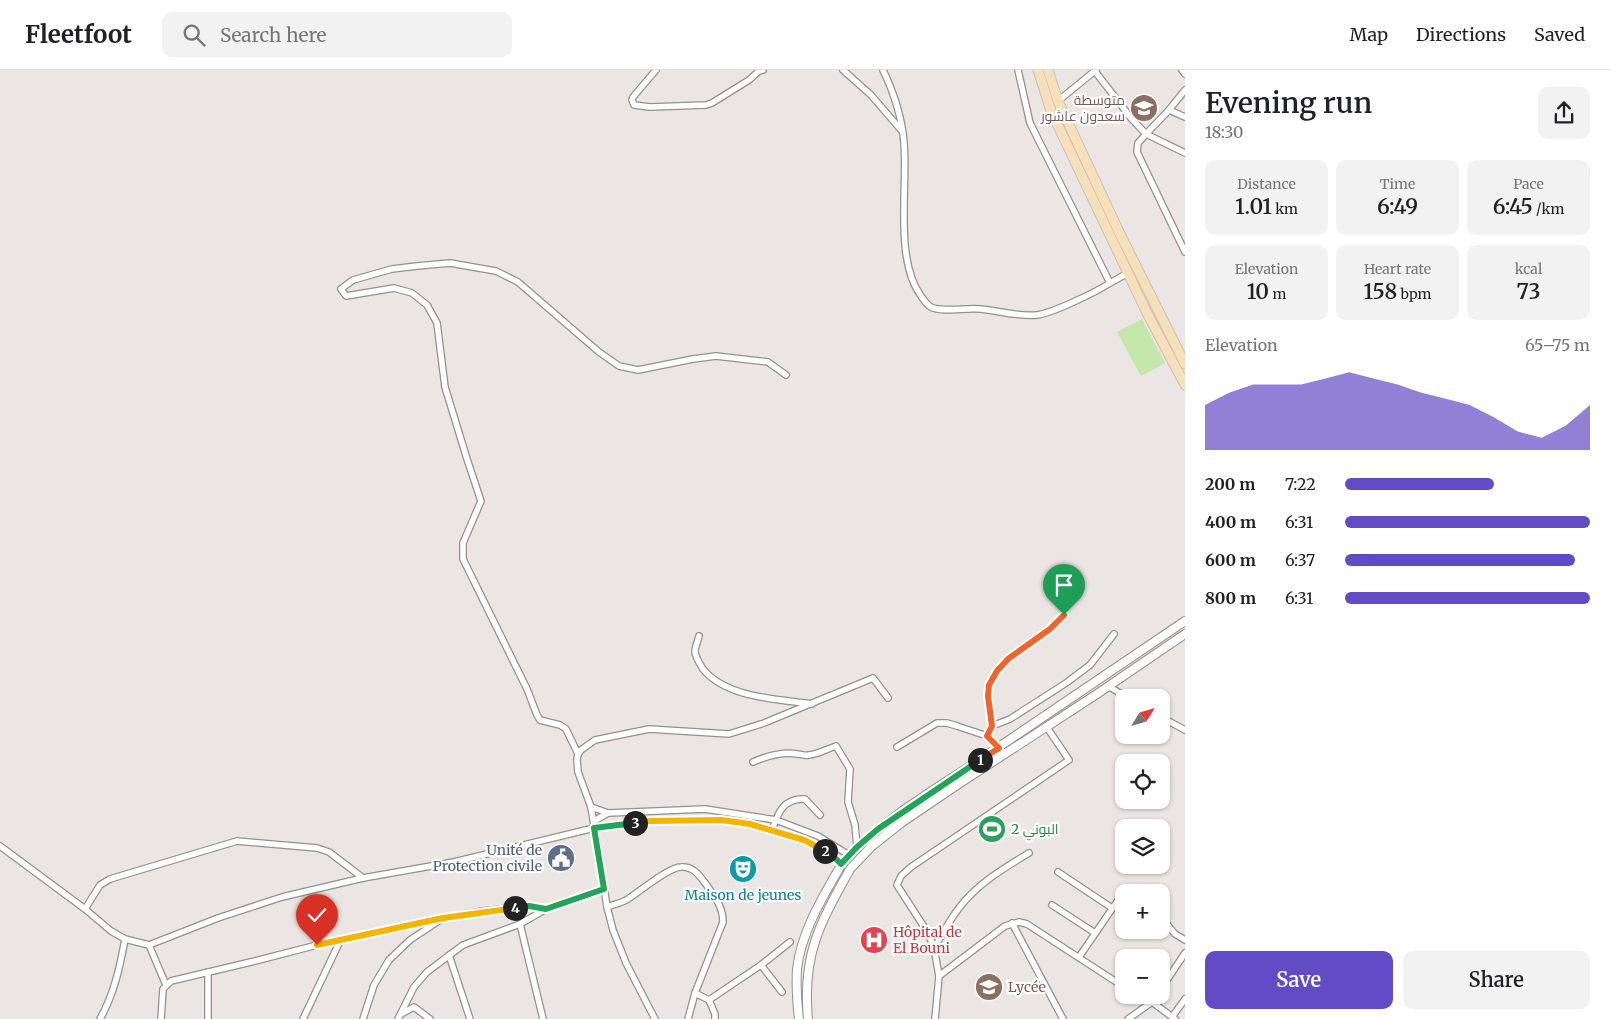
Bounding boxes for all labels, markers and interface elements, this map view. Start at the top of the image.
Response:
search box [162,12,512,57]
text: Fleetfoot [25,19,132,50]
icon: search [180,21,208,49]
text: Search here [220,23,326,47]
text: Map [1350,23,1388,46]
text: Directions [1416,23,1506,46]
text: Saved [1534,23,1585,46]
text: Evening run [1205,85,1372,121]
button: share [1538,87,1590,139]
place label: متوسطة سعدون عاشور [1040,91,1125,125]
school or university icon: متوسطة سعدون عاشور [1129,93,1159,123]
text: 18:30 [1205,122,1243,142]
text: Distance [1237,175,1296,193]
text: Time [1380,175,1415,193]
text: Pace [1513,175,1544,193]
text: 1.01 [1235,193,1272,220]
text: 6:49 [1377,193,1418,220]
text: 6:45 [1493,193,1533,220]
text: km [1272,200,1298,218]
text: /km [1533,200,1564,218]
text: Elevation [1235,260,1298,278]
text: Heart rate [1364,260,1431,278]
text: kcal [1515,260,1542,278]
text: 10 [1247,278,1269,305]
text: 158 [1364,278,1397,305]
text: 73 [1517,278,1540,305]
text: m [1269,285,1286,303]
text: bpm [1397,285,1431,303]
text: Elevation [1205,335,1278,355]
text: 65–75 m [1525,335,1590,355]
text: 200 m [1205,474,1255,494]
text: 7:22 [1285,474,1316,494]
text: 400 m [1205,512,1256,532]
text: 6:31 [1285,512,1313,532]
text: 600 m [1205,550,1256,570]
text: 6:37 [1285,550,1315,570]
pin [1043,564,1085,615]
icon: arrive [1050,571,1078,599]
text: 800 m [1205,588,1256,608]
text: 6:31 [1285,588,1313,608]
north arrow [1115,689,1170,744]
map controls [1115,689,1170,1004]
pin: 1 [968,748,992,772]
text: 1 [977,751,984,769]
button: locate [1115,754,1170,809]
pin: 3 [622,810,648,836]
text: 3 [631,814,640,832]
sports icon: البوني 2 [977,814,1007,844]
button: layers [1115,819,1170,874]
place label: البوني 2 [1011,820,1059,841]
pin: 2 [812,838,838,864]
place label: Unité de Protection civile [433,841,542,875]
text: 2 [821,842,830,860]
public building icon: Unité de Protection civile [546,843,576,873]
theatre icon: Maison de jeunes [728,854,758,884]
button: + [1115,884,1170,939]
place label: Maison de jeunes [685,886,802,904]
pin [296,894,338,945]
pin: 4 [502,896,528,920]
text: 4 [511,899,520,917]
icon: check [303,901,331,929]
place label: Hôpital de El Bouni [893,923,962,957]
hospital icon: Hôpital de El Bouni [859,925,889,955]
button: − [1115,949,1170,1004]
button: Save [1205,951,1393,1009]
button: Share [1403,951,1590,1009]
school or university icon: Lycée [974,972,1004,1002]
place label: Lycée [1008,978,1046,996]

